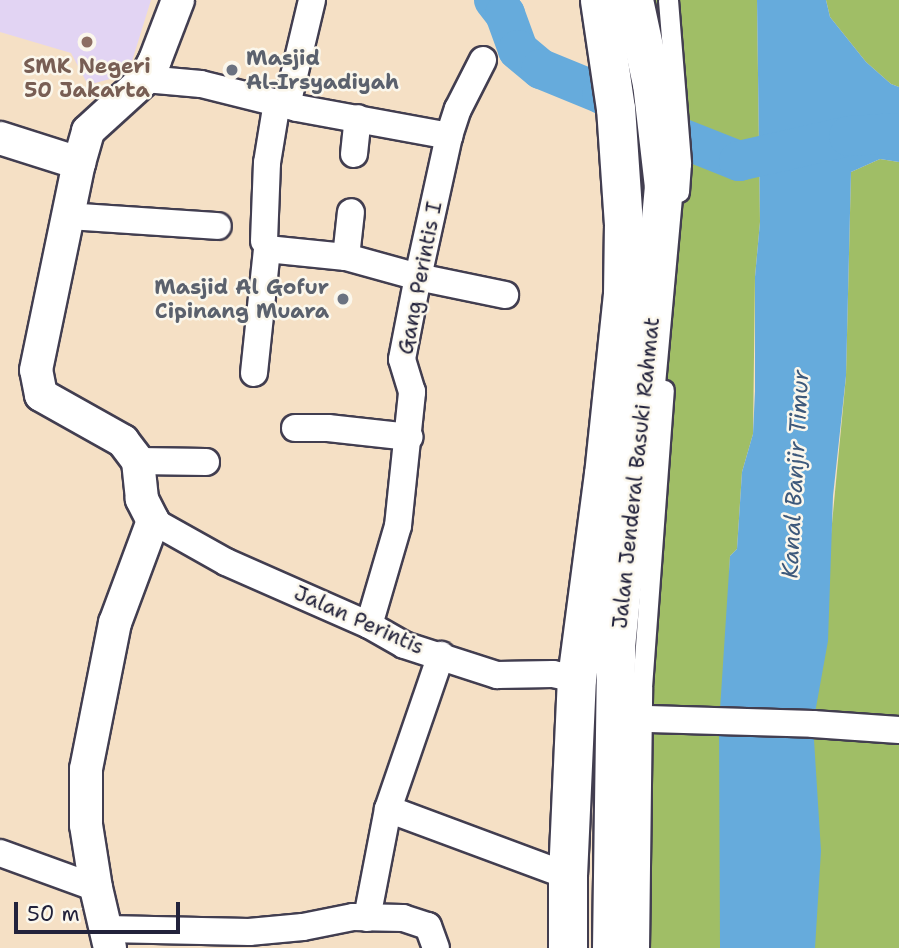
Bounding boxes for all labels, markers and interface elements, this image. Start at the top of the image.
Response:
marker: SMK Negeri 50 Jakarta [79,34,95,50]
place label: Masjid Al-Irsyadiyah [246,45,399,95]
place label: SMK Negeri 50 Jakarta [23,53,151,103]
marker: Masjid Al-Irsyadiyah [224,62,240,78]
street label: Gang Perintis I [393,199,447,357]
place label: Masjid Al Gofur Cipinang Muara [154,274,329,324]
marker: Masjid Al Gofur Cipinang Muara [335,291,351,307]
street label: Jalan Jenderal Basuki Rahmat [607,316,665,630]
water label: Kanal Banjir Timur [776,369,814,579]
street label: Jalan Perintis [290,580,428,660]
scale bar [18,888,184,932]
text: 50 m [27,900,80,928]

